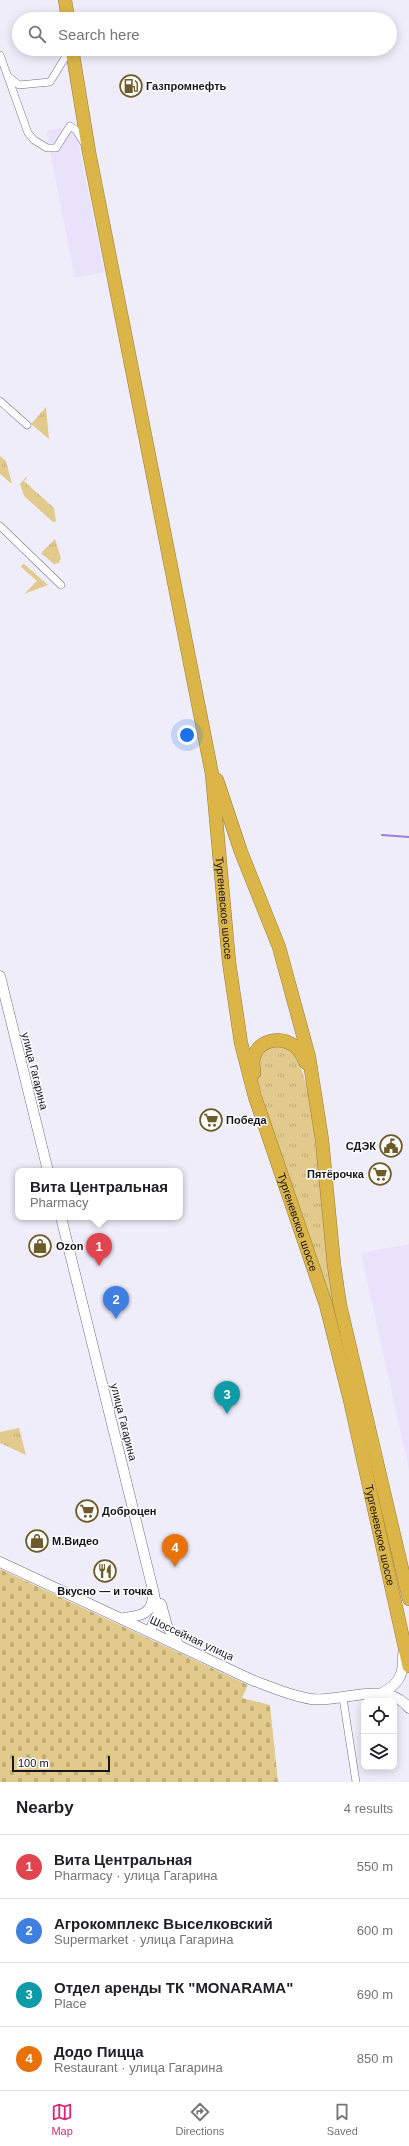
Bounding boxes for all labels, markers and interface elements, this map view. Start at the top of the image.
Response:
search box [12,12,397,56]
icon: search [26,23,48,45]
text: Search here [58,26,140,43]
fuel station icon: Газпромнефть [118,73,144,99]
place label: Газпромнефть [146,80,227,92]
your location [177,725,197,745]
street label: Тургеневское шоссе [213,856,235,960]
street label: улица Гагарина [20,1031,51,1112]
supermarket icon: Победа [198,1107,224,1133]
place label: Победа [226,1114,268,1126]
public building icon: СДЭК [378,1133,404,1159]
place label: СДЭК [346,1140,376,1152]
supermarket icon: Пятёрочка [367,1161,393,1187]
popup [15,1168,183,1220]
place label: Пятёрочка [307,1168,365,1180]
street label: Тургеневское шоссе [275,1171,320,1273]
text: Вита Центральная [30,1178,168,1195]
text: Pharmacy [30,1195,88,1210]
shop icon: Ozon [27,1233,53,1259]
pin: 1 [86,1233,112,1266]
place label: Ozon [56,1240,84,1252]
pin: 2 [103,1286,129,1319]
pin: 3 [214,1381,240,1414]
street label: улица Гагарина [109,1382,140,1463]
street label: Тургеневское шоссе [363,1483,397,1587]
supermarket icon: Доброцен [74,1498,100,1524]
place label: Доброцен [102,1505,156,1517]
shop icon: М.Видео [24,1528,50,1554]
pin: 4 [162,1534,188,1567]
place label: М.Видео [52,1535,99,1547]
restaurant icon: Вкусно — и точка [92,1558,118,1584]
place label: Вкусно — и точка [57,1585,154,1597]
street label: Шоссейная улица [148,1613,237,1663]
map controls [361,1698,397,1770]
button: locate [361,1698,397,1734]
button: layers [361,1734,397,1770]
scale bar [12,1754,110,1773]
text: 100 m [18,1757,49,1769]
text: Nearby [16,1798,74,1817]
text: 4 results [344,1801,393,1816]
text: Вита Центральная [54,1851,192,1868]
text: 1 [25,1859,33,1874]
text: 550 m [357,1859,393,1874]
text: Pharmacy · улица Гагарина [54,1868,218,1883]
text: Агрокомплекс Выселковский [54,1915,273,1932]
text: 2 [25,1923,33,1938]
text: 600 m [357,1923,393,1938]
text: Supermarket · улица Гагарина [54,1932,233,1947]
text: Отдел аренды ТК "MONARAMA" [54,1979,293,1996]
text: 3 [25,1987,33,2002]
text: 690 m [357,1987,393,2002]
text: Place [54,1996,87,2011]
text: Додо Пицца [54,2043,144,2060]
text: 4 [25,2051,33,2066]
text: 850 m [357,2051,393,2066]
text: Restaurant · улица Гагарина [54,2060,223,2075]
tab: Map [51,2101,73,2137]
tab: Directions [175,2101,224,2137]
tab: Saved [327,2101,358,2137]

